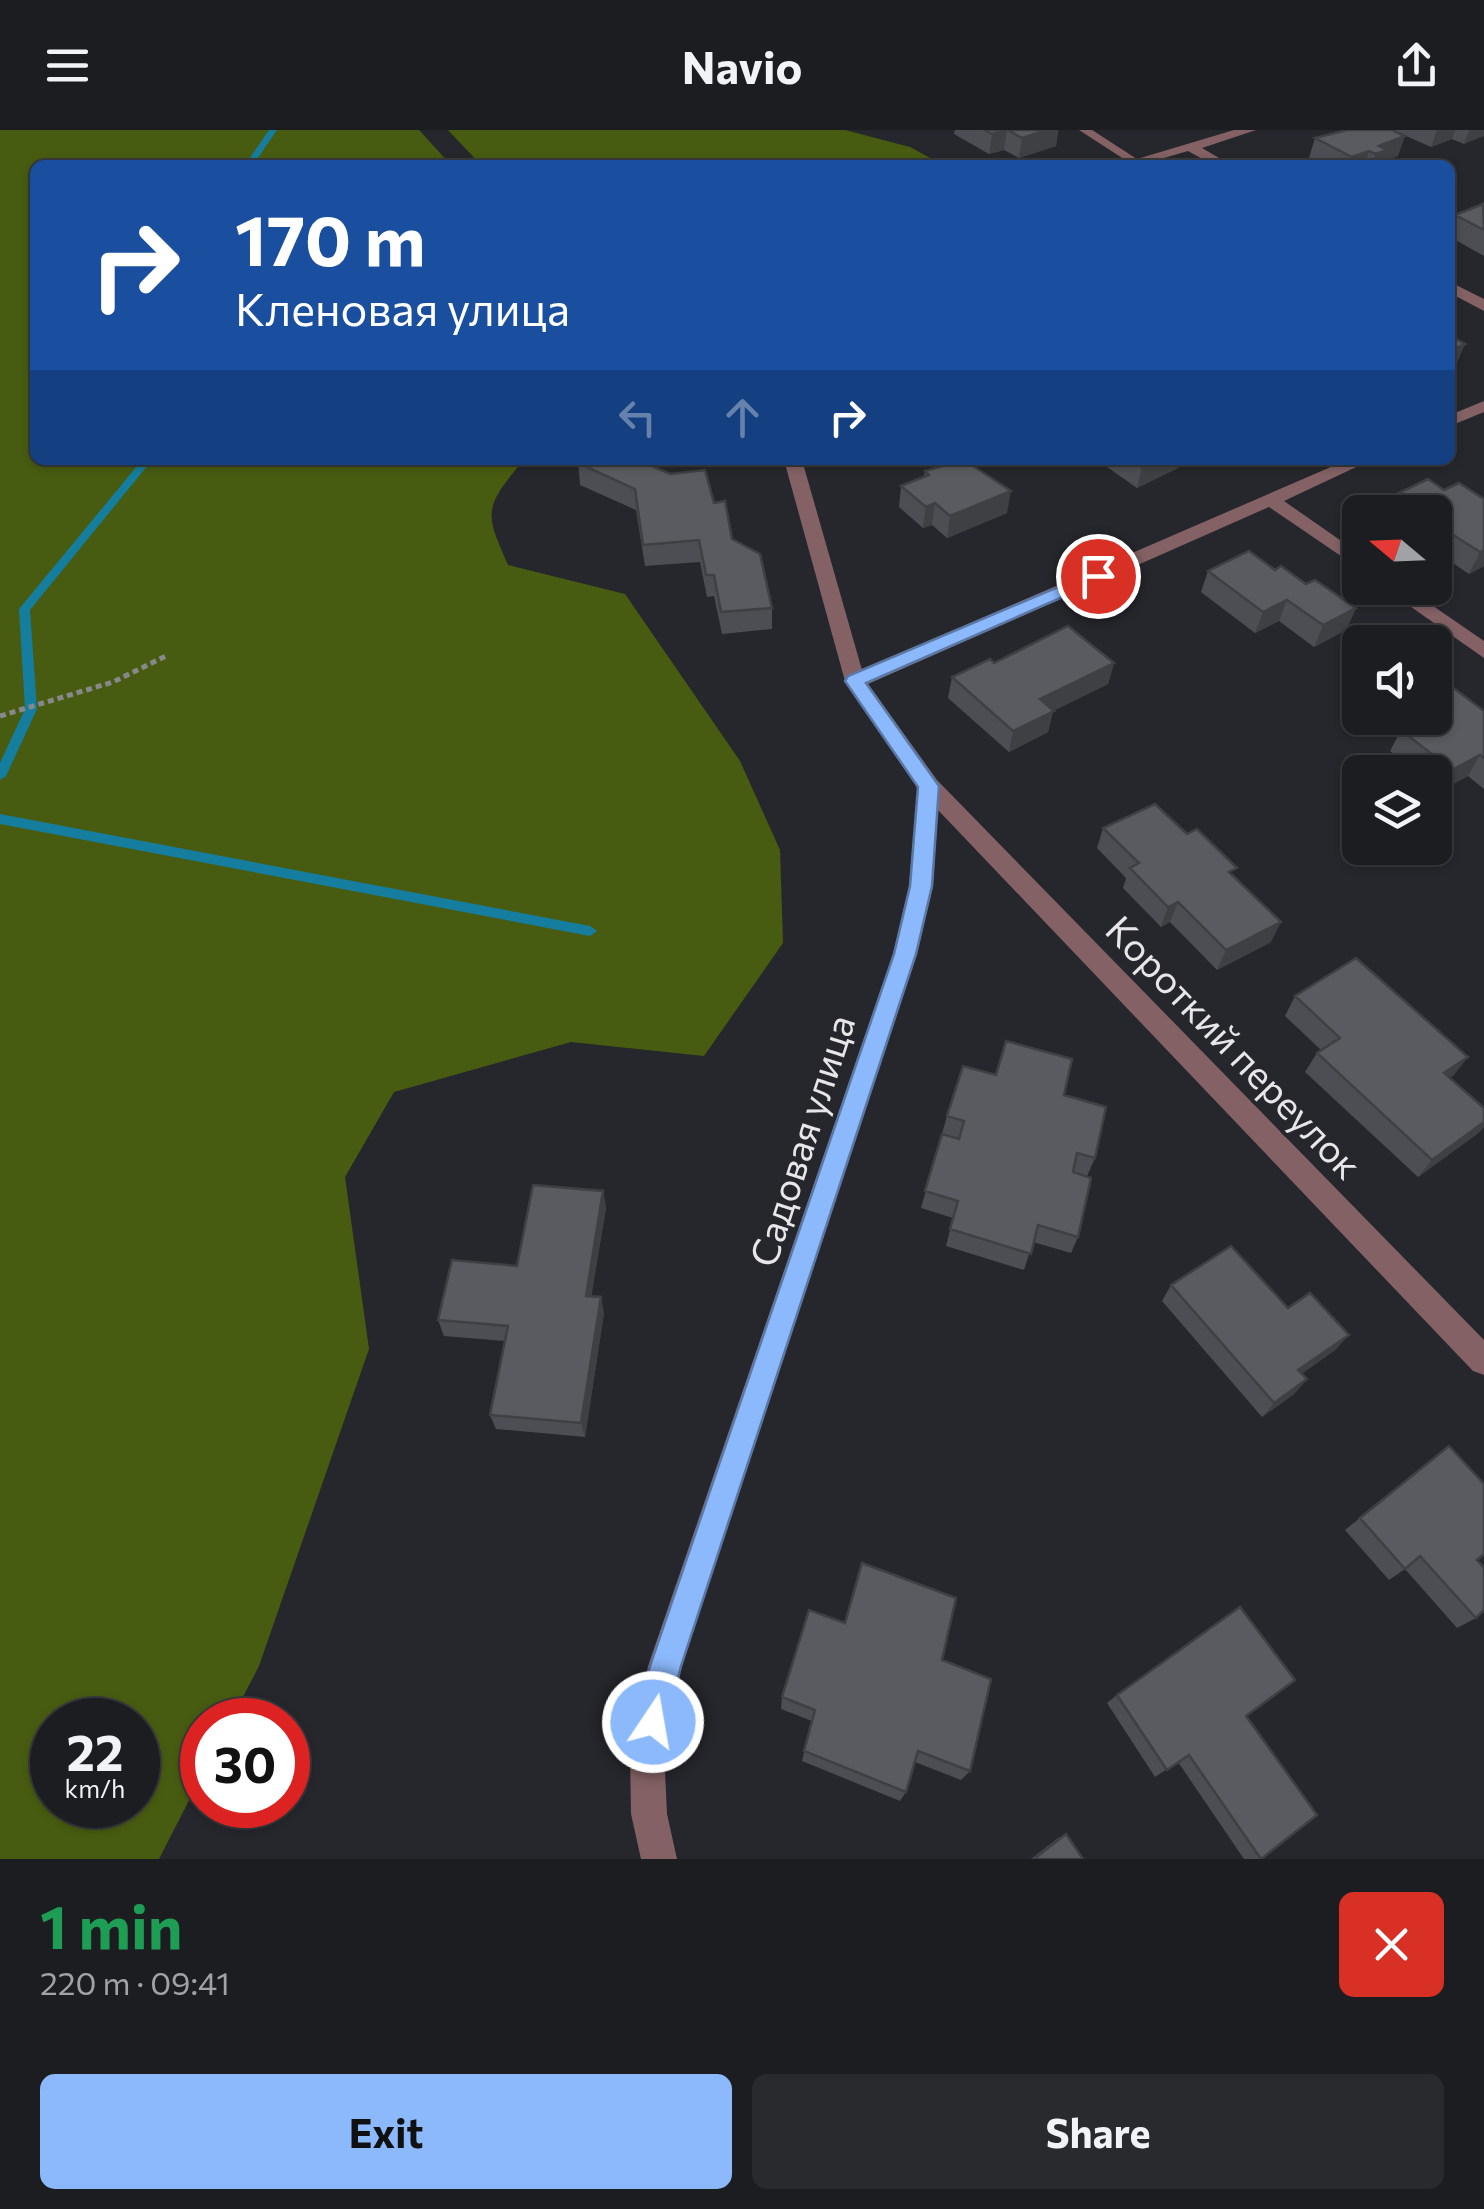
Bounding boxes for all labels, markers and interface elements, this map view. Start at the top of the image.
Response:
icon: menu [40,38,95,93]
text: Navio [682,38,802,93]
icon: share [1389,38,1444,93]
text: 170 m [235,195,426,280]
icon: right [70,200,200,330]
text: Кленовая улица [235,280,570,335]
icon: left [610,390,665,445]
icon: ahead [715,390,770,445]
icon: right [820,390,875,445]
north arrow [1342,495,1452,605]
map controls [1342,495,1452,865]
pin [1056,534,1141,619]
icon: arrive [1071,549,1126,604]
button: sound [1342,625,1452,735]
button: layers [1342,755,1452,865]
street label: Короткий переулок [1097,905,1372,1188]
street label: Садовая улица [738,1008,863,1272]
position arrow [601,1670,705,1774]
speed limit sign: 30 [180,1698,310,1828]
text: 22 [67,1720,123,1781]
text: km/h [65,1773,125,1803]
text: 1 min [40,1888,182,1961]
button: close [1339,1892,1444,1997]
text: 220 m · 09:41 [40,1962,230,2002]
button: Exit [40,2074,732,2189]
button: Share [752,2074,1444,2189]

